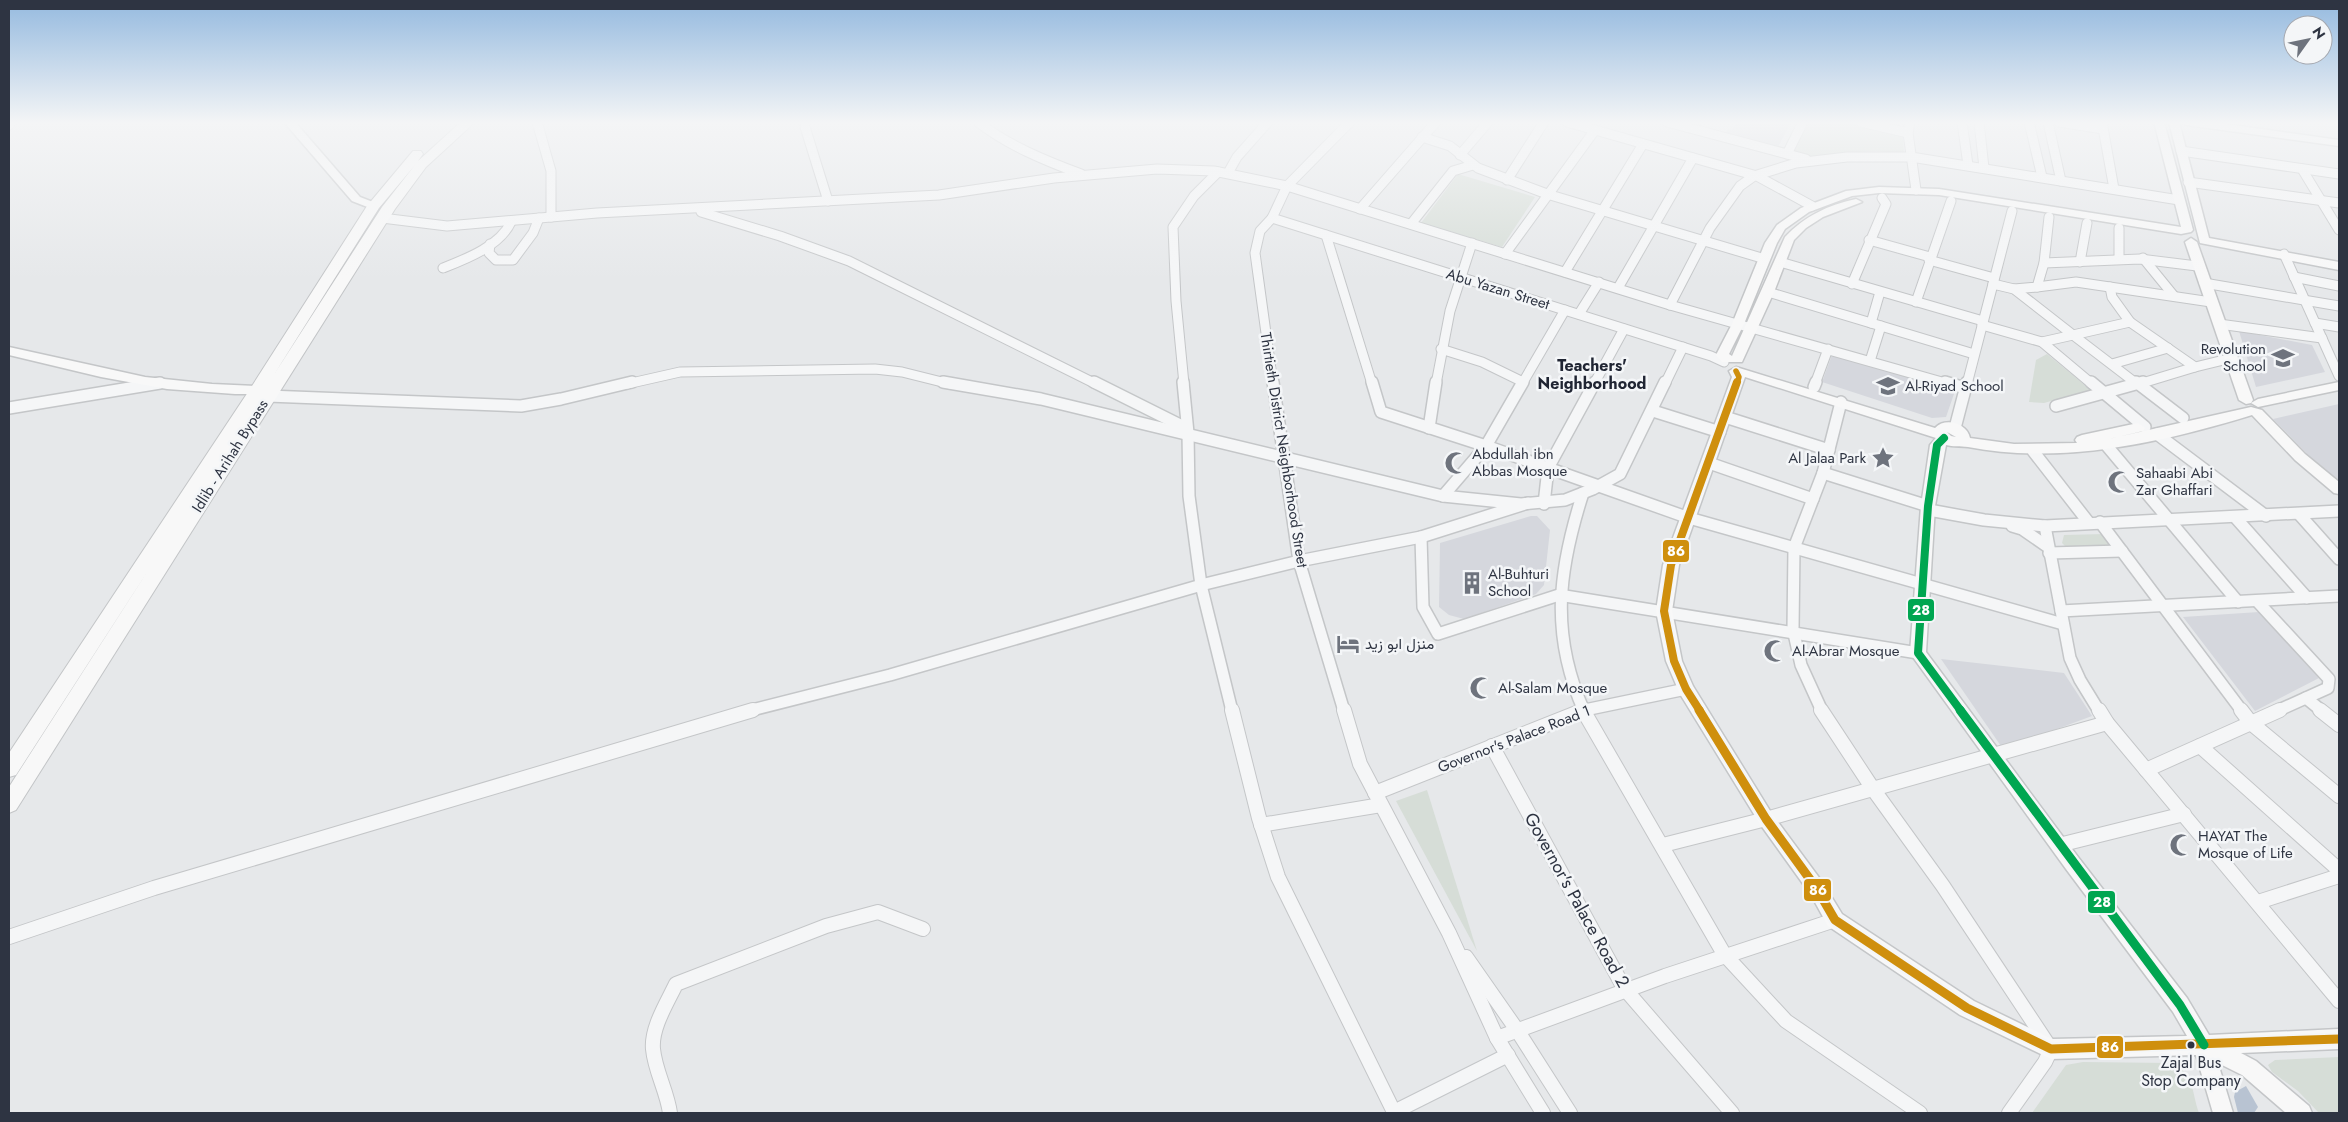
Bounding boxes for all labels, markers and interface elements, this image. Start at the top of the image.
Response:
north arrow [2283,15,2333,65]
text: N [2307,23,2330,43]
street label: Abu Yazan Street [1444,263,1553,315]
street label: Thirtieth District Neighborhood Street [1255,331,1314,570]
place label: Revolution School [2201,338,2266,377]
school or university icon: Revolution School [2270,345,2296,371]
district label: Teachers' Neighborhood [1538,354,1646,395]
school or university icon: Al-Riyad School [1875,373,1901,399]
place label: Al-Riyad School [1905,375,2004,397]
street label: Idlib - Arihah Bypass [186,395,274,517]
place label: Abdullah ibn Abbas Mosque [1472,443,1568,482]
place icon: Al Jalaa Park [1870,445,1896,471]
place label: Al Jalaa Park [1788,447,1866,469]
mosque icon: Abdullah ibn Abbas Mosque [1443,450,1469,476]
place label: Sahaabi Abi Zar Ghaffari [2136,462,2213,501]
mosque icon: Sahaabi Abi Zar Ghaffari [2106,469,2132,495]
line badge: 86 [1662,539,1690,563]
text: 86 [1667,541,1685,561]
place label: Al-Buhturi School [1488,563,1549,602]
building icon: Al-Buhturi School [1459,570,1485,596]
line badge: 28 [1907,598,1935,622]
text: 28 [1912,600,1930,620]
hotel icon: منزل ابو زيد [1335,631,1361,657]
place label: منزل ابو زيد [1365,633,1434,655]
mosque icon: Al-Abrar Mosque [1762,638,1788,664]
place label: Al-Abrar Mosque [1792,640,1900,662]
mosque icon: Al-Salam Mosque [1468,675,1494,701]
place label: Al-Salam Mosque [1498,677,1608,699]
street label: Governor's Palace Road 1 [1434,700,1594,778]
street label: Governor's Palace Road 2 [1518,808,1636,992]
place label: HAYAT The Mosque of Life [2198,825,2293,864]
mosque icon: HAYAT The Mosque of Life [2168,832,2194,858]
line badge: 86 [1803,878,1832,902]
text: 86 [1809,880,1827,900]
line badge: 28 [2087,890,2116,914]
text: 28 [2093,892,2111,912]
line badge: 86 [2096,1035,2124,1059]
text: 86 [2101,1037,2119,1057]
marker: Zajal Bus Stop Company [2186,1040,2196,1050]
place label: Zajal Bus Stop Company [2141,1051,2242,1092]

